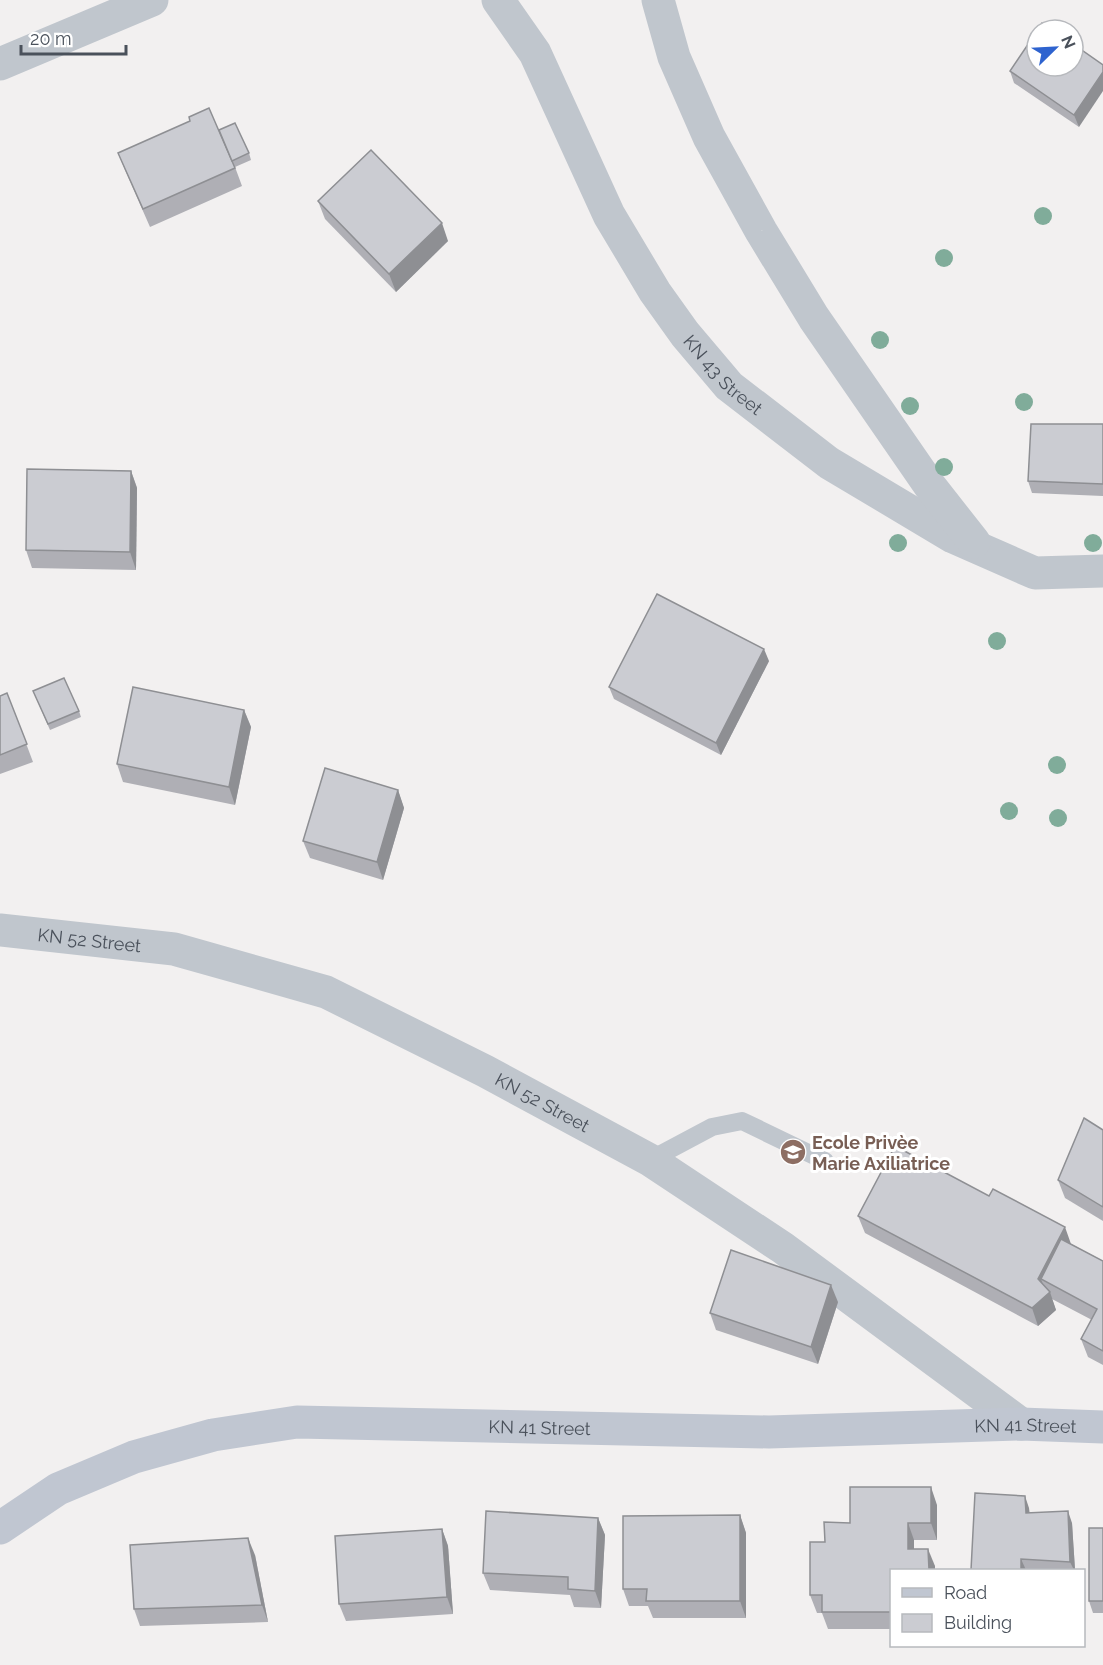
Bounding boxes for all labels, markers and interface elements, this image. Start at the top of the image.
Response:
scale bar [21,18,126,56]
north arrow [1025,18,1085,78]
text: 20 m [30,28,72,49]
text: N [1057,33,1079,52]
street label: KN 43 Street [680,330,767,419]
street label: KN 52 Street [37,924,142,956]
street label: KN 52 Street [492,1068,593,1136]
place label: Ecole Privèe Marie Axiliatrice [812,1132,950,1174]
school or university icon: Ecole Privèe Marie Axiliatrice [778,1137,808,1167]
street label: KN 41 Street [974,1413,1077,1437]
street label: KN 41 Street [488,1416,591,1439]
legend [890,1569,1085,1647]
text: Road [944,1582,987,1603]
text: Building [944,1612,1012,1633]

